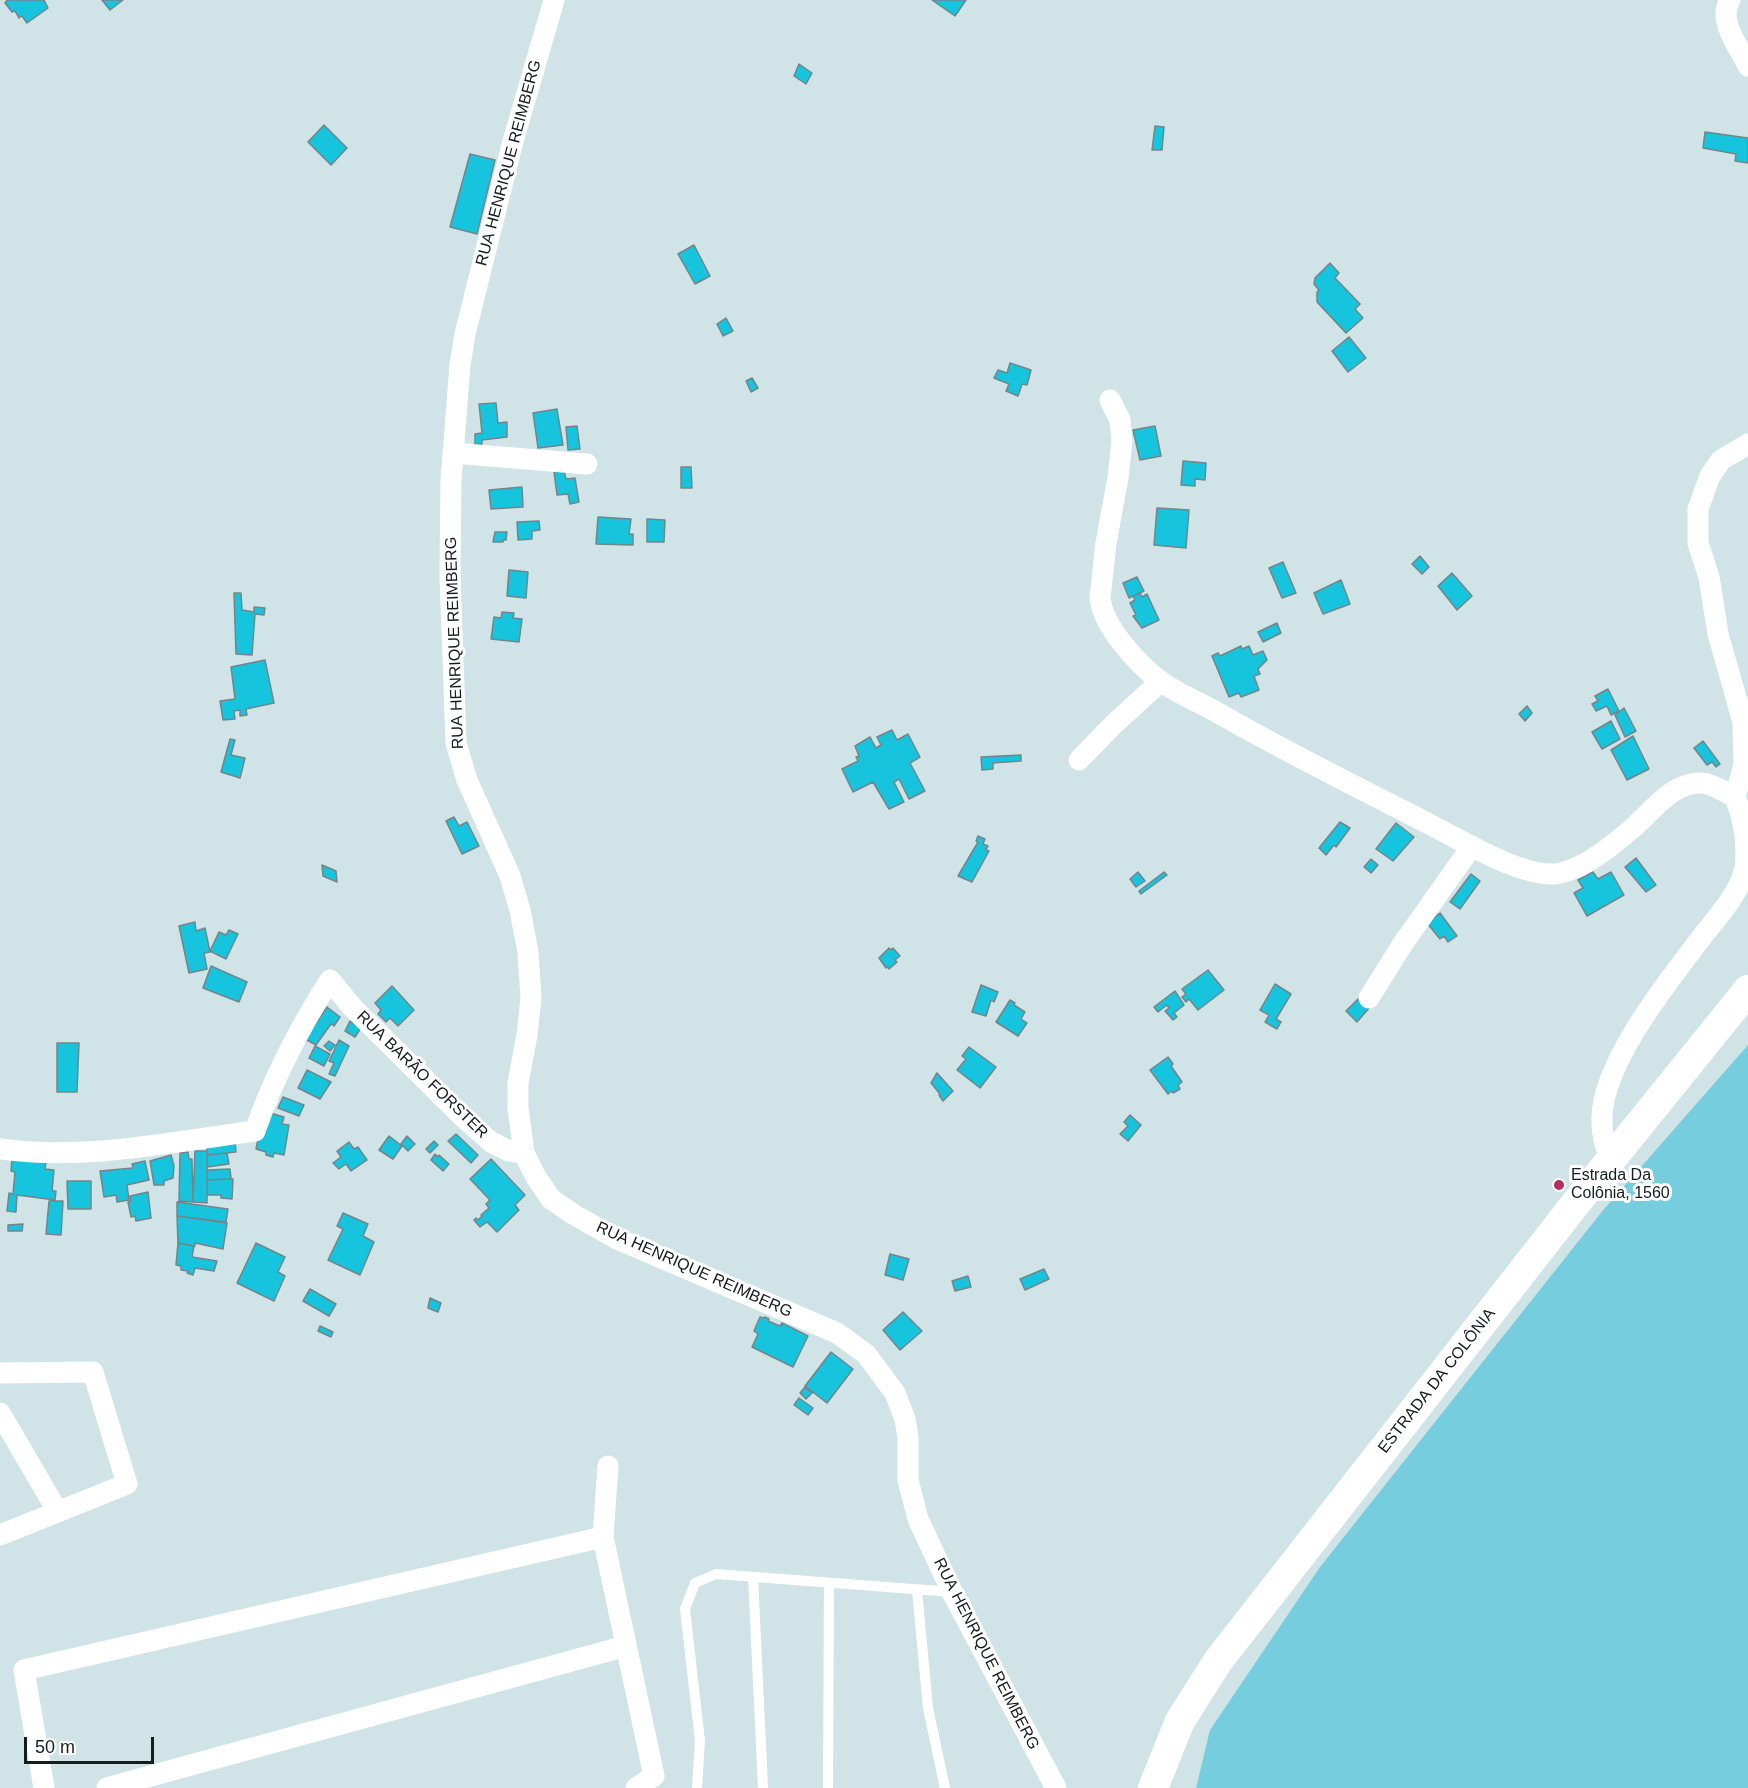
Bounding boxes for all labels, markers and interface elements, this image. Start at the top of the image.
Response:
street label: RUA HENRIQUE REIMBERG [472,58,546,268]
street label: RUA HENRIQUE REIMBERG [442,536,468,750]
street label: RUA BARÃO FORSTER [352,1007,492,1143]
place label: Estrada Da Colônia, 1560 [1571,1166,1670,1204]
marker: Estrada Da Colônia, 1560 [1552,1178,1566,1192]
street label: RUA HENRIQUE REIMBERG [593,1218,795,1322]
street label: ESTRADA DA COLÔNIA [1374,1305,1500,1457]
street label: RUA HENRIQUE REIMBERG [929,1555,1043,1753]
scale bar [27,1725,158,1763]
text: 50 m [35,1737,75,1757]

